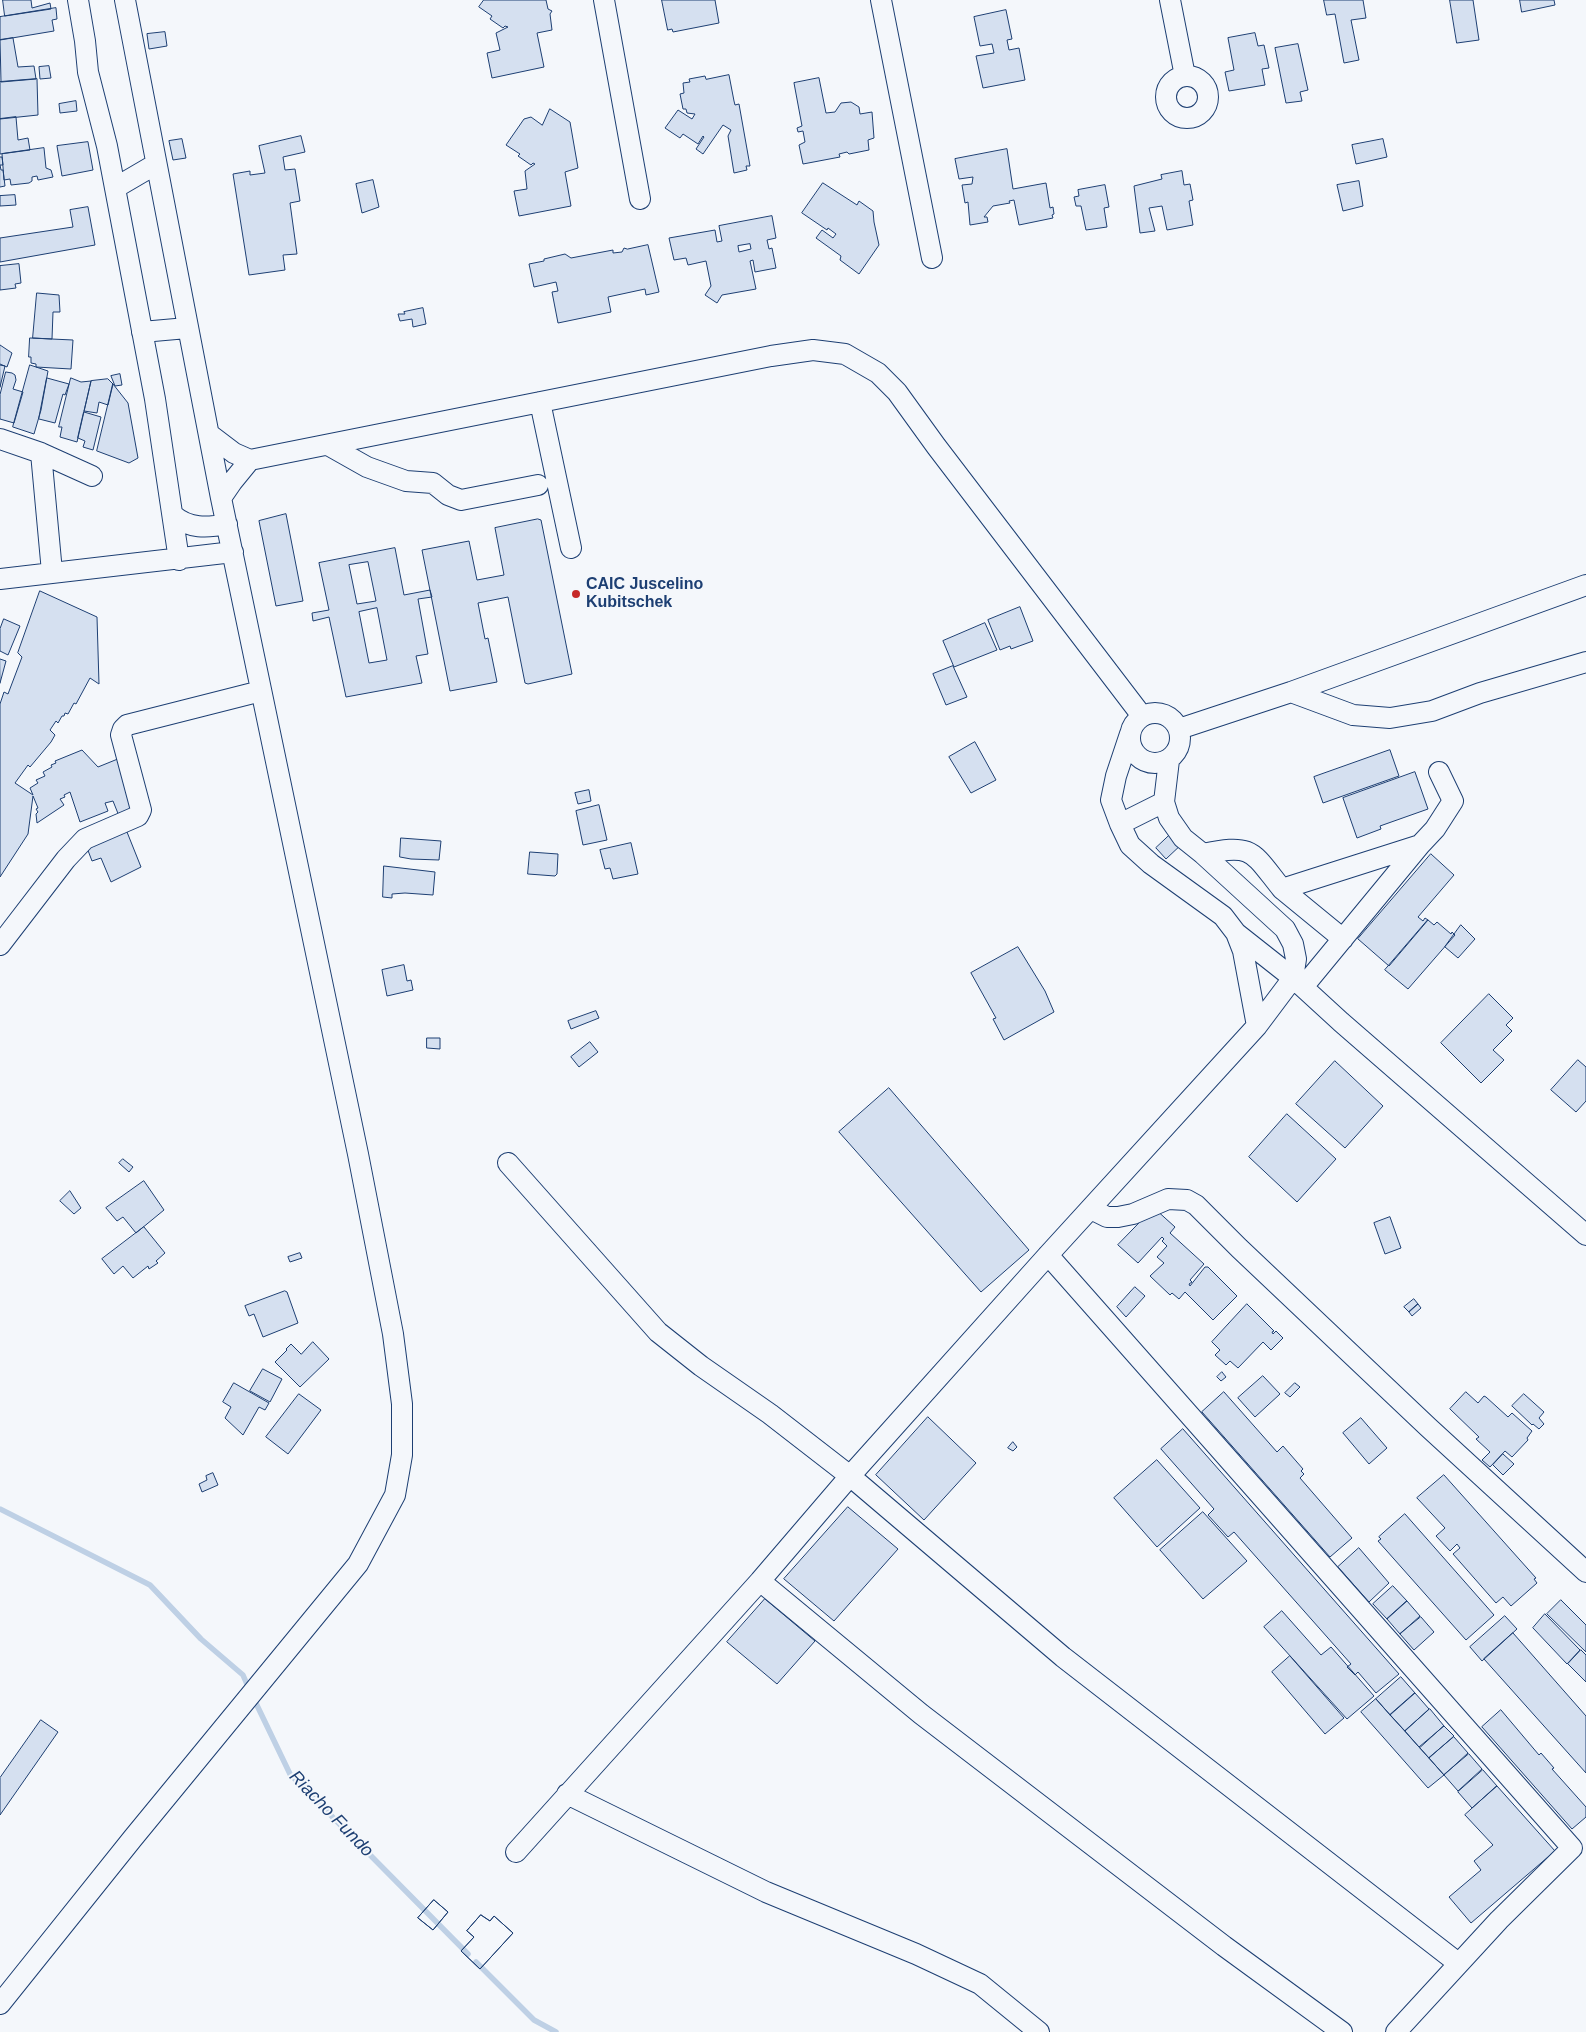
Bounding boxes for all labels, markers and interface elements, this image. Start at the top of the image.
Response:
place label: CAIC Juscelino Kubitschek [586,575,703,613]
marker: CAIC Juscelino Kubitschek [570,588,582,600]
water label: Riacho Fundo [284,1766,378,1862]

